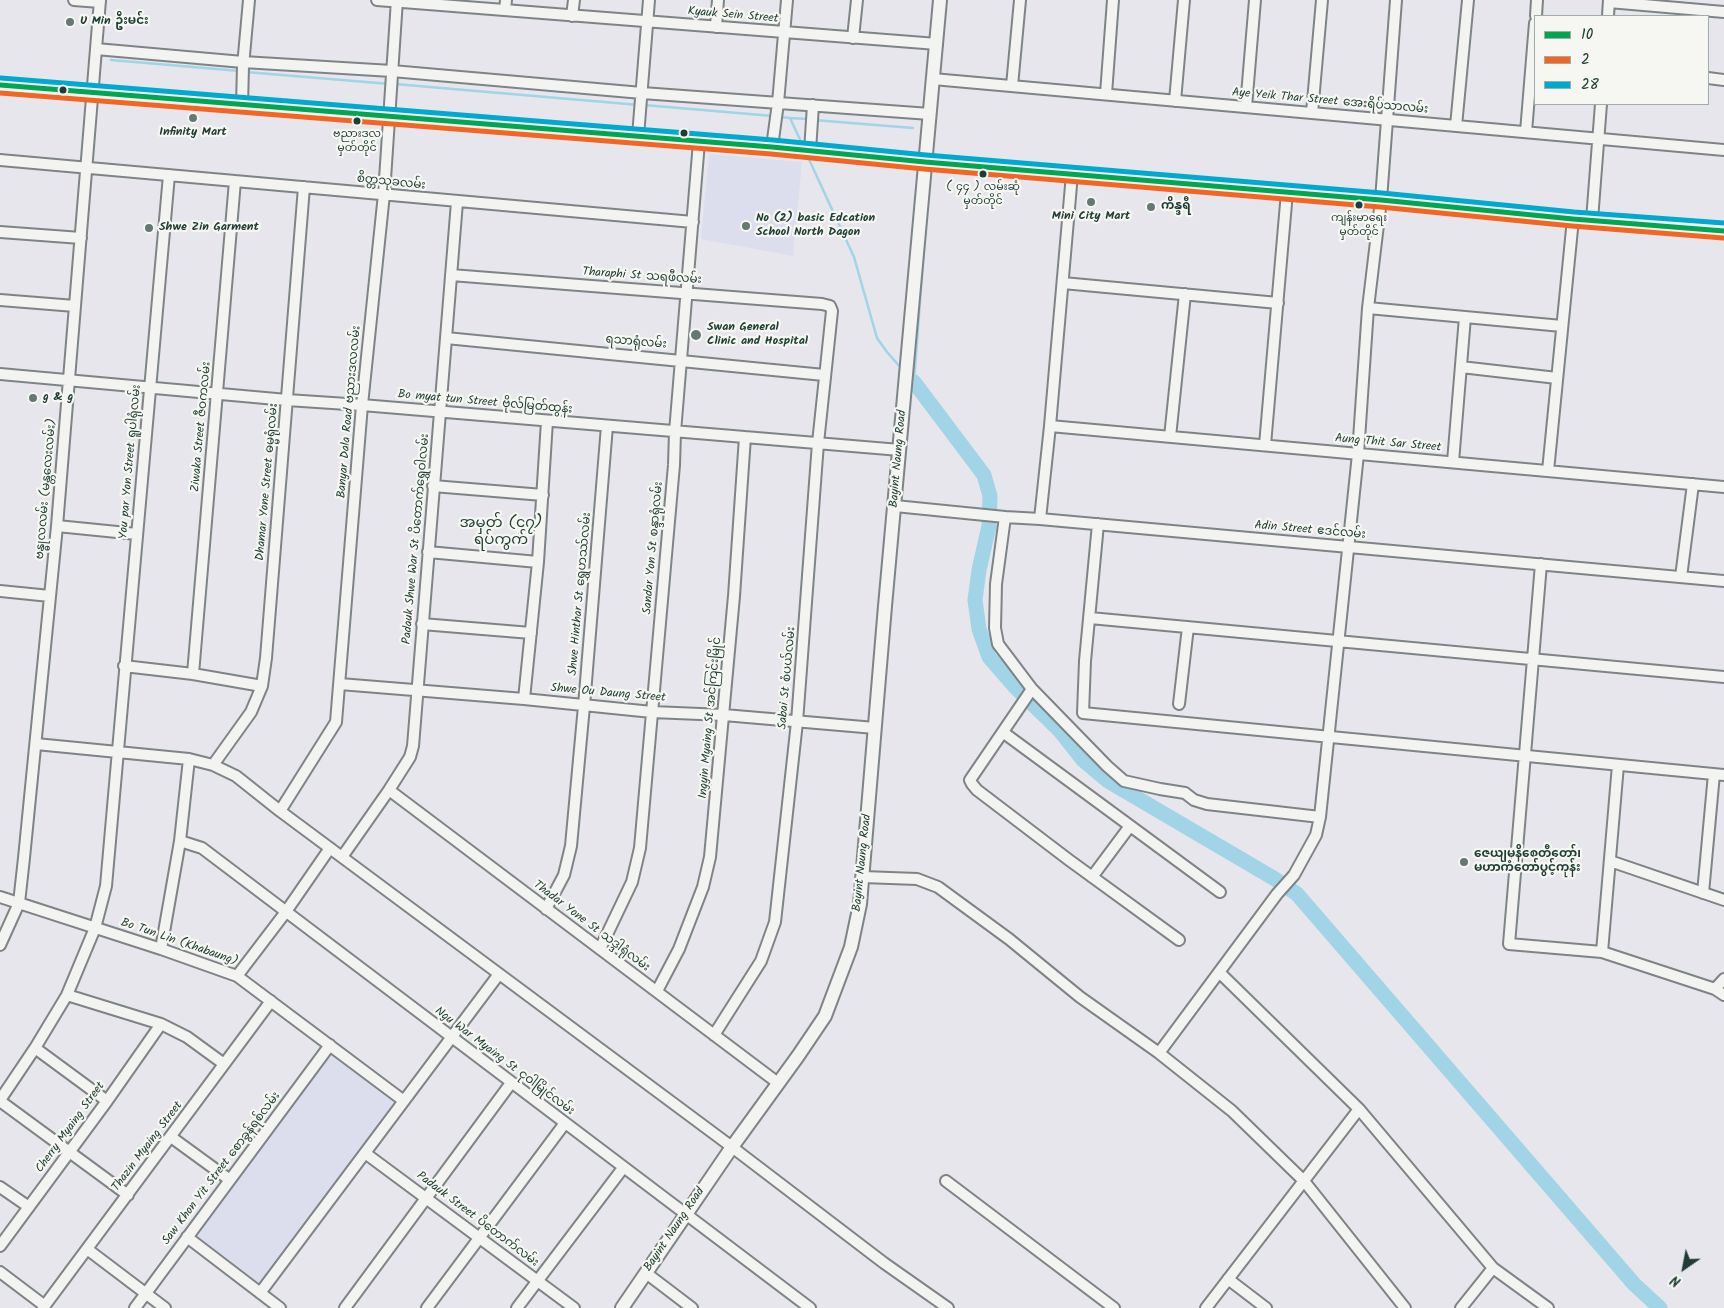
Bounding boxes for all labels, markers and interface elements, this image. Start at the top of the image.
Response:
street label: Kyauk Sein Street [687,5,779,27]
place label: U Min ဦးမင်း [80,15,149,29]
legend [1534,15,1709,105]
marker: U Min ဦးမင်း [64,16,76,28]
text: 10 [1581,23,1593,47]
text: 2 [1581,48,1590,72]
text: 28 [1581,73,1599,97]
unlabelled marker [58,85,68,95]
street label: Aye Yeik Thar Street အေးရိပ်သာလမ်း [1231,86,1429,118]
marker: Infinity Mart [187,112,199,124]
marker: ဗညားဒလ မှတ်တိုင် [352,116,362,126]
place label: Infinity Mart [159,126,227,140]
place label: ဗညားဒလ မှတ်တိုင် [333,128,381,154]
unlabelled marker [679,128,689,138]
marker: ( ၄၄ ) လမ်းဆုံ မှတ်တိုင် [978,169,988,179]
street label: စိတ္တသုခလမ်း [356,172,426,194]
place label: ( ၄၄ ) လမ်းဆုံ မှတ်တိုင် [946,181,1020,207]
marker: Mini City Mart [1085,196,1097,208]
place label: ကိန္ဒရီ [1161,200,1191,214]
marker: ကျန်းမာရေး မှတ်တိုင် [1354,200,1364,210]
marker: ကိန္ဒရီ [1145,201,1157,213]
place label: Mini City Mart [1052,210,1130,224]
place label: No (2) basic Edcation School North Dagon [756,212,875,240]
place label: ကျန်းမာရေး မှတ်တိုင် [1331,212,1387,238]
marker: No (2) basic Edcation School North Dagon [740,220,752,232]
place label: Shwe Zin Garment [159,221,259,235]
marker: Shwe Zin Garment [143,222,155,234]
street label: Tharaphi St သရဖီလမ်း [582,266,702,288]
place label: Swan General Clinic and Hospital [707,321,808,349]
street label: Banyar Dala Road ဗညားဒလလမ်း [335,325,365,499]
marker: Swan General Clinic and Hospital [689,328,703,342]
street label: ရသာရုံလမ်း [605,333,667,353]
street label: Ziwaka Street ဇီဝကလမ်း [189,361,215,493]
street label: You par Yon Street ရူပါရုံလမ်း [117,384,145,540]
street label: Bo myat tun Street ဗိုလ်မြတ်ထွန်း [397,388,573,418]
place label: g & g [43,391,73,405]
marker: g & g [27,392,39,404]
street label: Dhamar Yone Street ဓမ္မရုံလမ်း [254,403,282,561]
street label: Bayint Naung Road [888,410,910,508]
street label: ဗန္ဓုလလမ်း (မန္တလေးလမ်း) [34,418,60,560]
street label: Aung Thit Sar Street [1334,432,1442,456]
street label: Padauk Shwe War St ပိတောက်ရွှေဝါလမ်း [401,433,433,645]
street label: Sandar Yon St စန္ဒာရုံလမ်း [641,481,667,615]
street label: Shwe Hinthar St ရွှေဟဿ်လမ်း [567,512,595,676]
district label: အမှတ် (၄၇) ရပ်ကွက် [460,515,542,550]
street label: Adin Street ဧဒင်လမ်း [1254,519,1366,543]
street label: Sabai St စံပယ်လမ်း [776,626,800,730]
street label: Ingyin Myaing St အင်ကြင်းမြိုင် [697,636,725,800]
street label: Shwe Ou Daung Street [550,682,666,706]
street label: Bayint Naung Road [851,813,875,913]
place label: ဇေယျမုနိစေတီတော်၊ မဟာကံတော်ပွင့်ကုန်း [1474,848,1581,876]
marker: ဇေယျမုနိစေတီတော်၊ မဟာကံတော်ပွင့်ကုန်း [1458,856,1470,868]
street label: Thadar Yone St သဒ္ဒါရုံလမ်း [530,879,652,975]
street label: Bo Tun Lin (Khabaung) [119,916,239,970]
street label: Ngu War Myaing St ငုဝါမြိုင်လမ်း [431,1005,577,1119]
street label: Cherry Myaing Street [33,1080,109,1176]
street label: Saw Khon Yit Street စောခွန်ရစ်လမ်း [160,1090,284,1248]
street label: Thazin Myaing Street [110,1099,186,1195]
street label: Padauk Street ပိတောက်လမ်း [413,1169,541,1271]
street label: Bayint Naung Road [642,1185,708,1275]
north arrow [1659,1243,1709,1293]
text: N [1666,1269,1686,1292]

